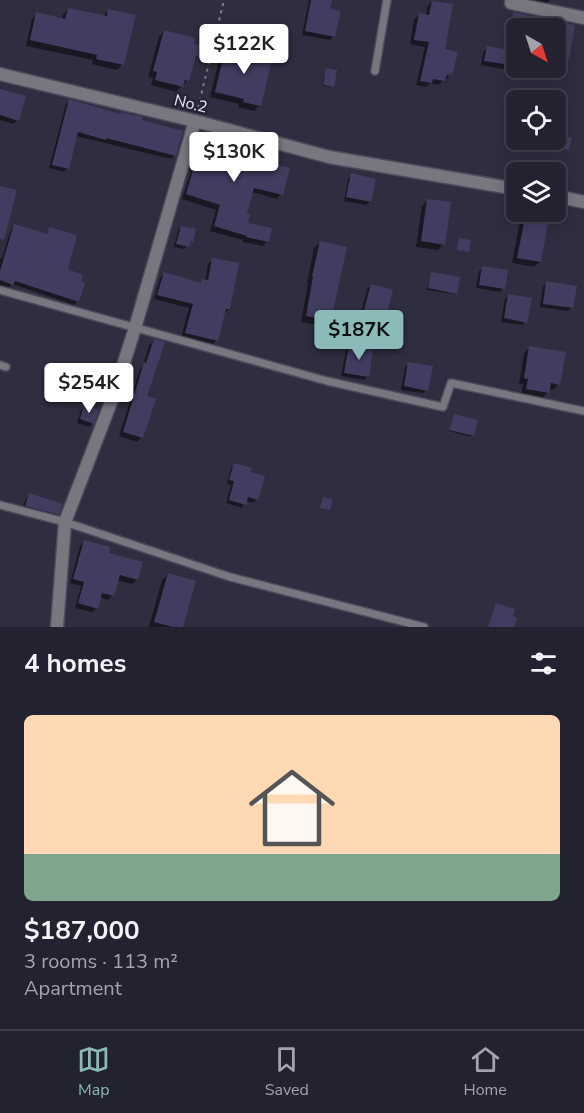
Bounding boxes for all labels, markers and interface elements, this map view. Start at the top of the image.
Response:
north arrow [506,18,566,78]
map controls [506,18,566,222]
pin: $122K [202,24,286,75]
text: $122K [213,30,275,57]
street label: No.2 [172,89,210,119]
button: locate [506,90,566,150]
pin: $130K [192,132,276,183]
text: $130K [203,138,265,165]
button: layers [506,162,566,222]
pin: $187K [317,310,401,361]
text: $187K [328,316,390,343]
pin: $254K [47,363,131,414]
text: $254K [58,369,120,396]
text: 4 homes [24,646,126,681]
icon: filters [527,647,560,680]
icon: home [238,754,346,862]
text: $187,000 [24,913,140,948]
text: 3 rooms · 113 m² [24,948,178,975]
text: Apartment [24,975,122,1002]
tab: Map [77,1043,110,1101]
tab: Saved [265,1043,309,1101]
tab: Home [463,1043,507,1101]

